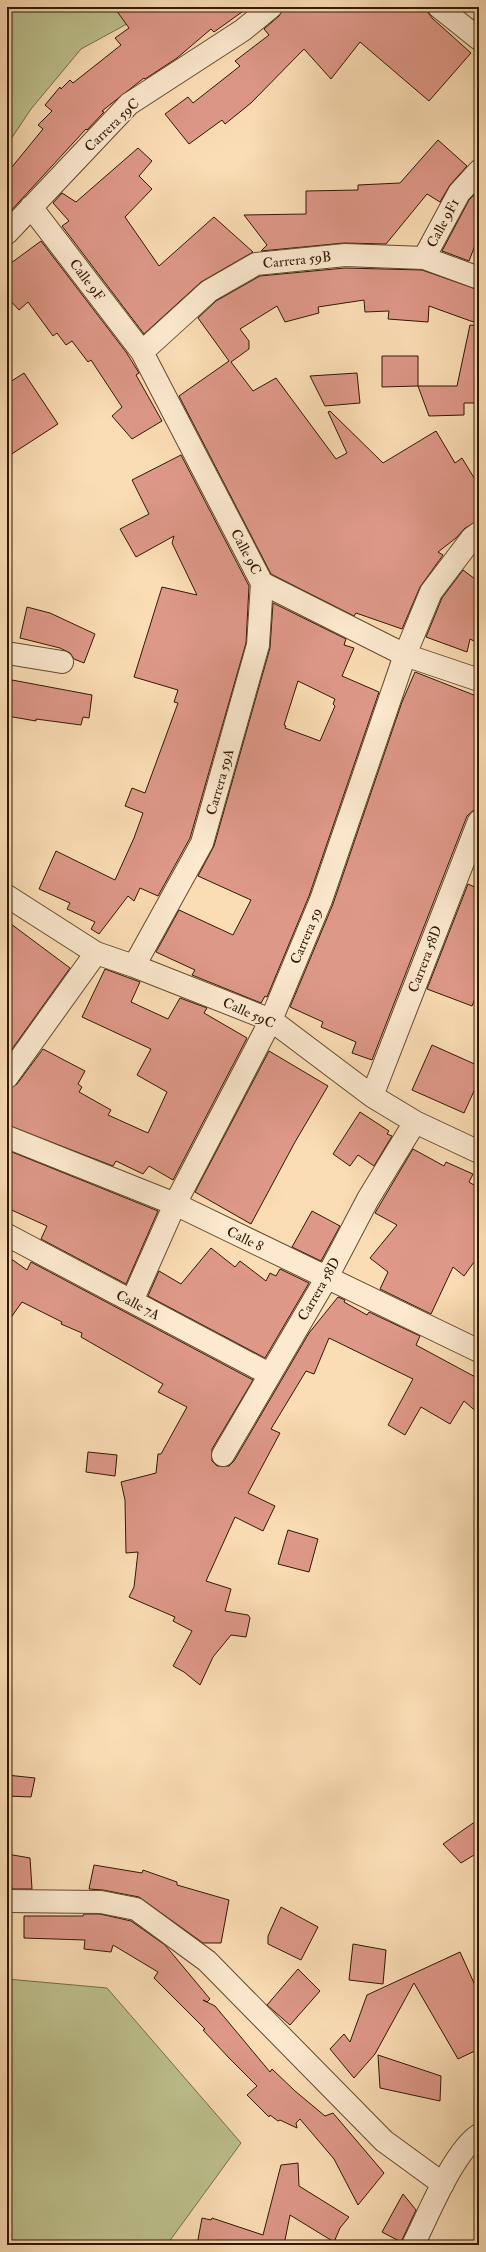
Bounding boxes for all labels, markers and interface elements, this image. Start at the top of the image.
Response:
street label: Carrera 59C [81,95,143,155]
street label: Calle 9F1 [423,196,463,250]
street label: Carrera 59B [262,248,332,272]
street label: Calle 9F [66,256,108,304]
street label: Calle 9C [227,526,265,578]
street label: Carrera 59A [202,747,238,817]
street label: Carrera 59 [287,905,325,967]
street label: Carrera 58D [404,923,446,995]
street label: Calle 59C [220,994,278,1032]
street label: Calle 8 [224,1223,266,1255]
street label: Carrera 58D [294,1254,344,1324]
street label: Calle 7A [113,1286,163,1324]

